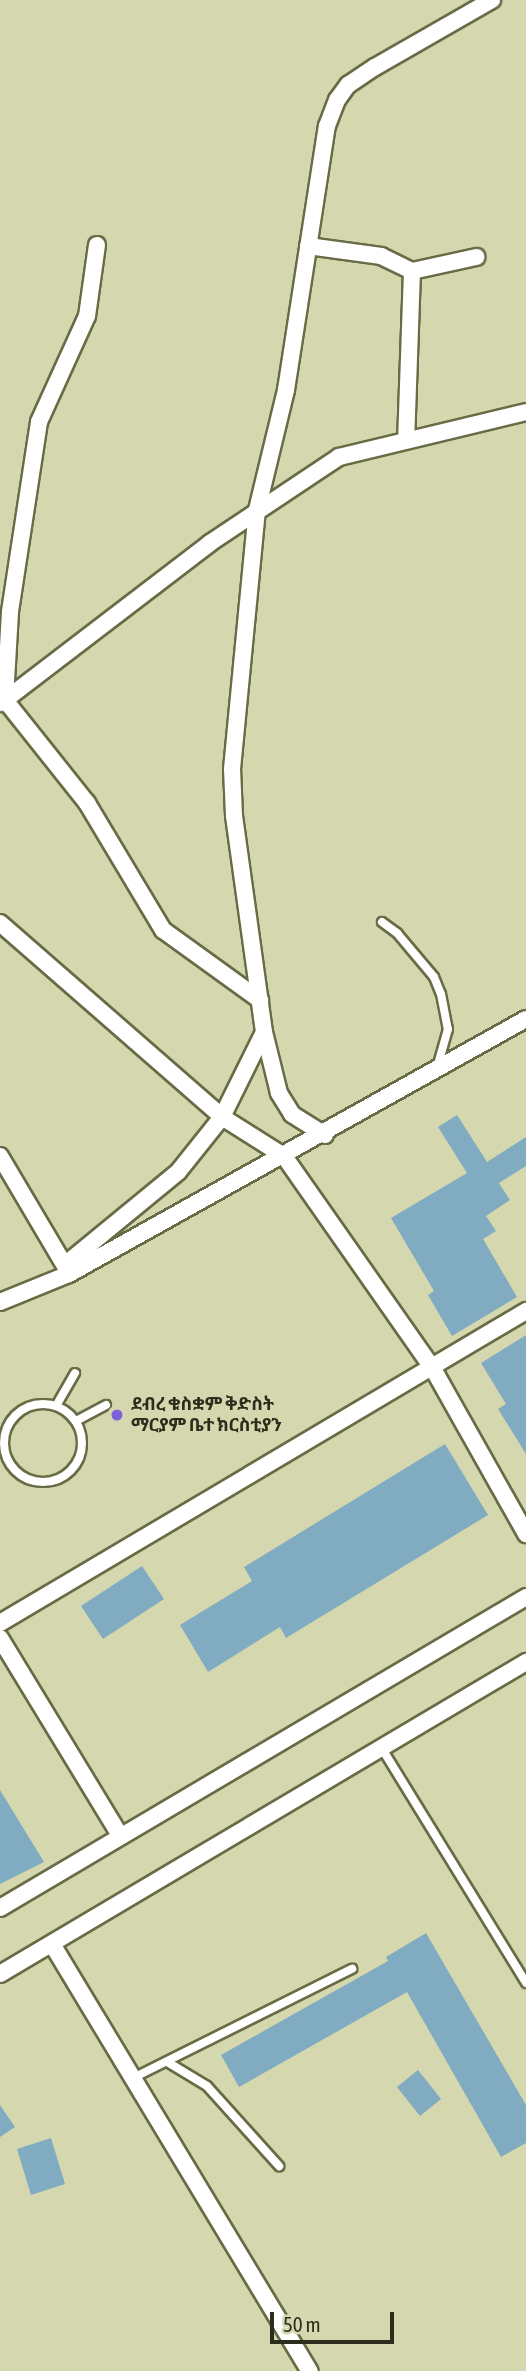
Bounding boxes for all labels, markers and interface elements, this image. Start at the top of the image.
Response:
place label: ደብረ ቁስቋም ቅድስት ማርያም ቤተ ክርስቲያን [131,1394,282,1436]
marker: ደብረ ቁስቋም ቅድስት ማርያም ቤተ ክርስቲያን [109,1407,125,1423]
scale bar [274,2298,398,2342]
text: 50 m [283,2312,321,2336]

